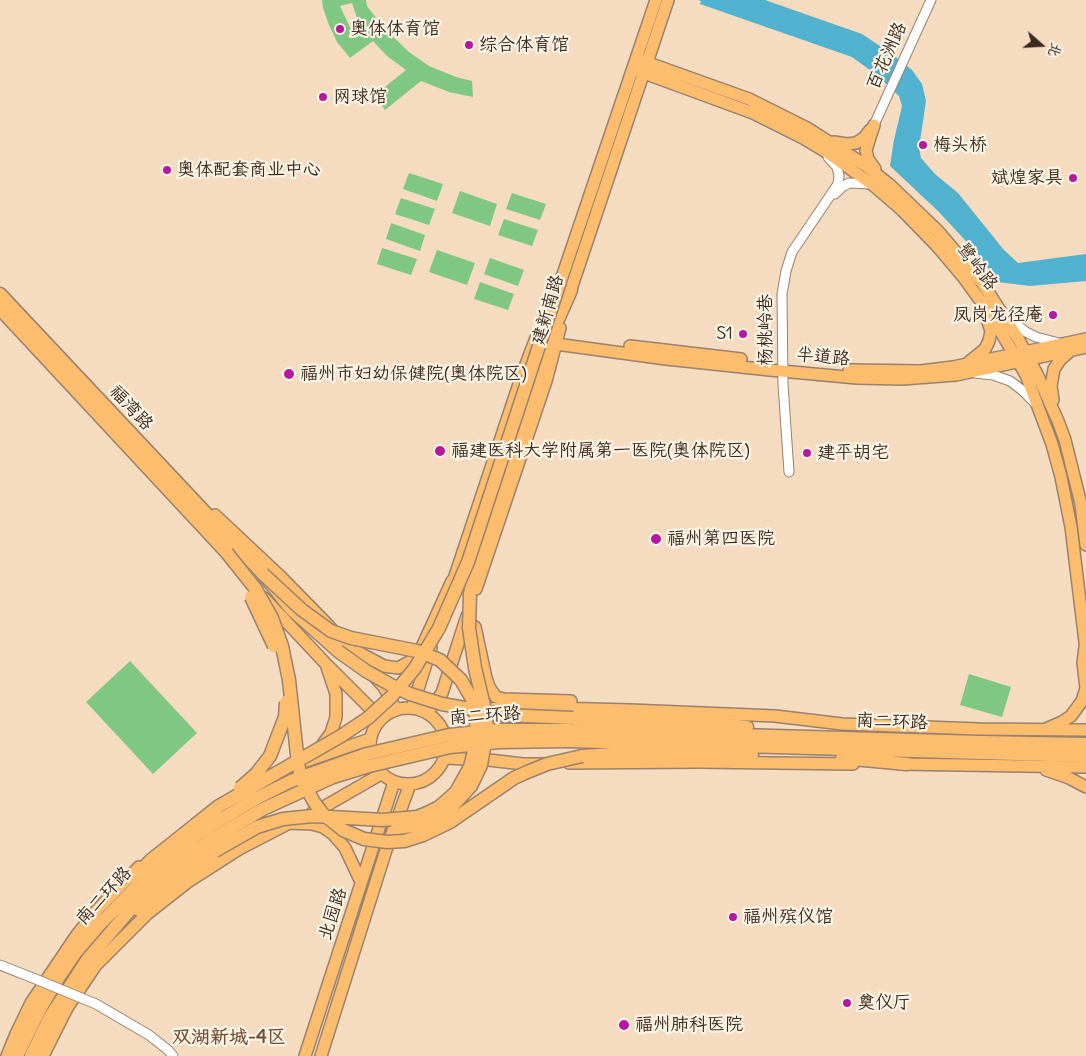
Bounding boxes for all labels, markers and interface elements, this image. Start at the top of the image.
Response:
place label: 奥体体育馆 [350,18,440,40]
street label: 百花洲路 [862,19,912,93]
north arrow [1016,20,1066,70]
marker: 奥体体育馆 [334,23,346,35]
place label: 综合体育馆 [479,34,569,56]
marker: 综合体育馆 [463,39,475,51]
text: 北 [1044,40,1066,59]
place label: 网球馆 [333,86,387,108]
marker: 网球馆 [317,91,329,103]
place label: 梅头桥 [933,134,987,156]
marker: 梅头桥 [917,139,929,151]
place label: 奥体配套商业中心 [177,159,321,181]
marker: 奥体配套商业中心 [161,164,173,176]
place label: 斌煌家具 [991,167,1063,189]
marker: 斌煌家具 [1067,172,1079,184]
street label: 鹭岭路 [952,239,1002,295]
street label: 建新南路 [528,272,568,348]
street label: 杨桃岭巷 [755,294,777,366]
place label: 凤岗龙径庵 [953,304,1043,326]
marker: 凤岗龙径庵 [1047,309,1059,321]
place label: S1 [716,323,733,345]
marker: S1 [737,328,749,340]
street label: 半道路 [795,344,851,370]
place label: 福州市妇幼保健院(奥体院区) [300,363,527,385]
marker: 福州市妇幼保健院(奥体院区) [282,367,296,381]
street label: 福湾路 [105,381,157,435]
place label: 福建医科大学附属第一医院(奥体院区) [451,440,750,462]
place label: 建平胡宅 [817,442,889,464]
marker: 福建医科大学附属第一医院(奥体院区) [433,444,447,458]
marker: 建平胡宅 [801,447,813,459]
place label: 福州第四医院 [667,528,775,550]
marker: 福州第四医院 [649,532,663,546]
street label: 南二环路 [448,703,522,729]
street label: 南二环路 [856,710,928,734]
street label: 南二环路 [72,862,136,930]
street label: 北园路 [314,885,352,943]
place label: 福州殡仪馆 [743,906,833,928]
marker: 福州殡仪馆 [727,911,739,923]
place label: 奠仪厅 [857,992,911,1014]
marker: 奠仪厅 [841,997,853,1009]
place label: 福州肺科医院 [635,1014,743,1036]
marker: 福州肺科医院 [617,1018,631,1032]
district label: 双湖新城-4区 [172,1027,286,1049]

